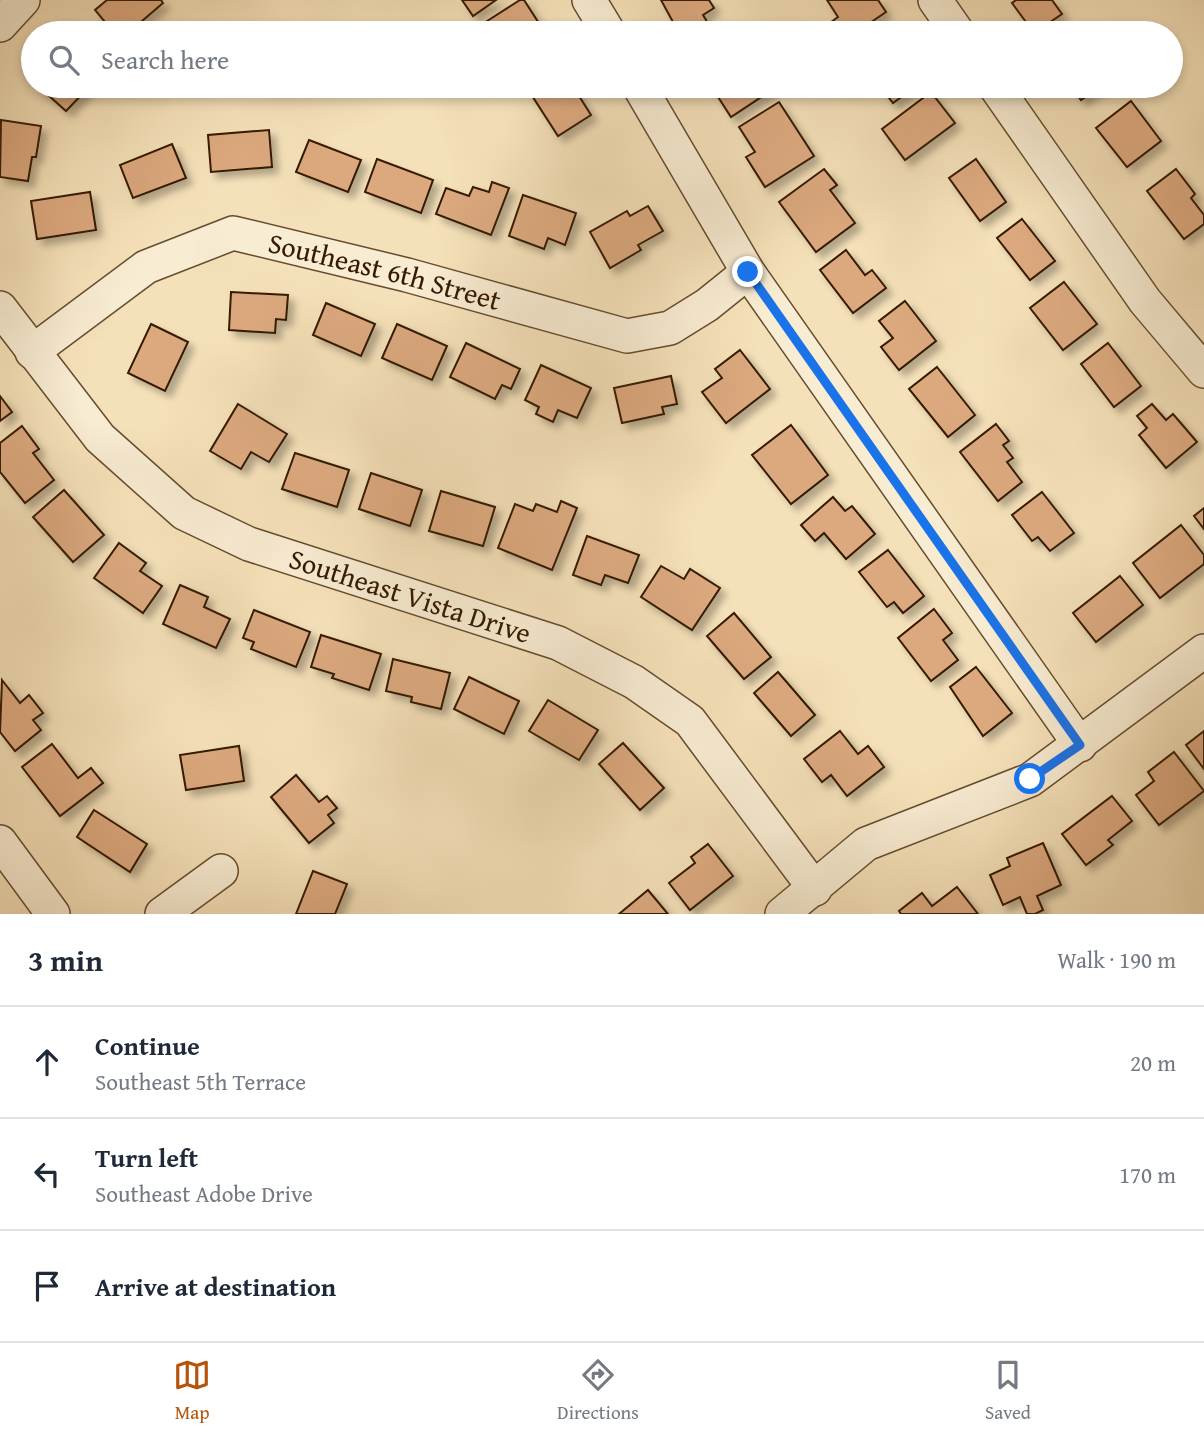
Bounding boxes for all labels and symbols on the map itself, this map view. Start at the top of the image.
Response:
street label: Southeast 6th Street [264,221,506,320]
route end [732,256,763,287]
street label: Southeast Vista Drive [284,537,537,653]
route start [1014,763,1045,794]

